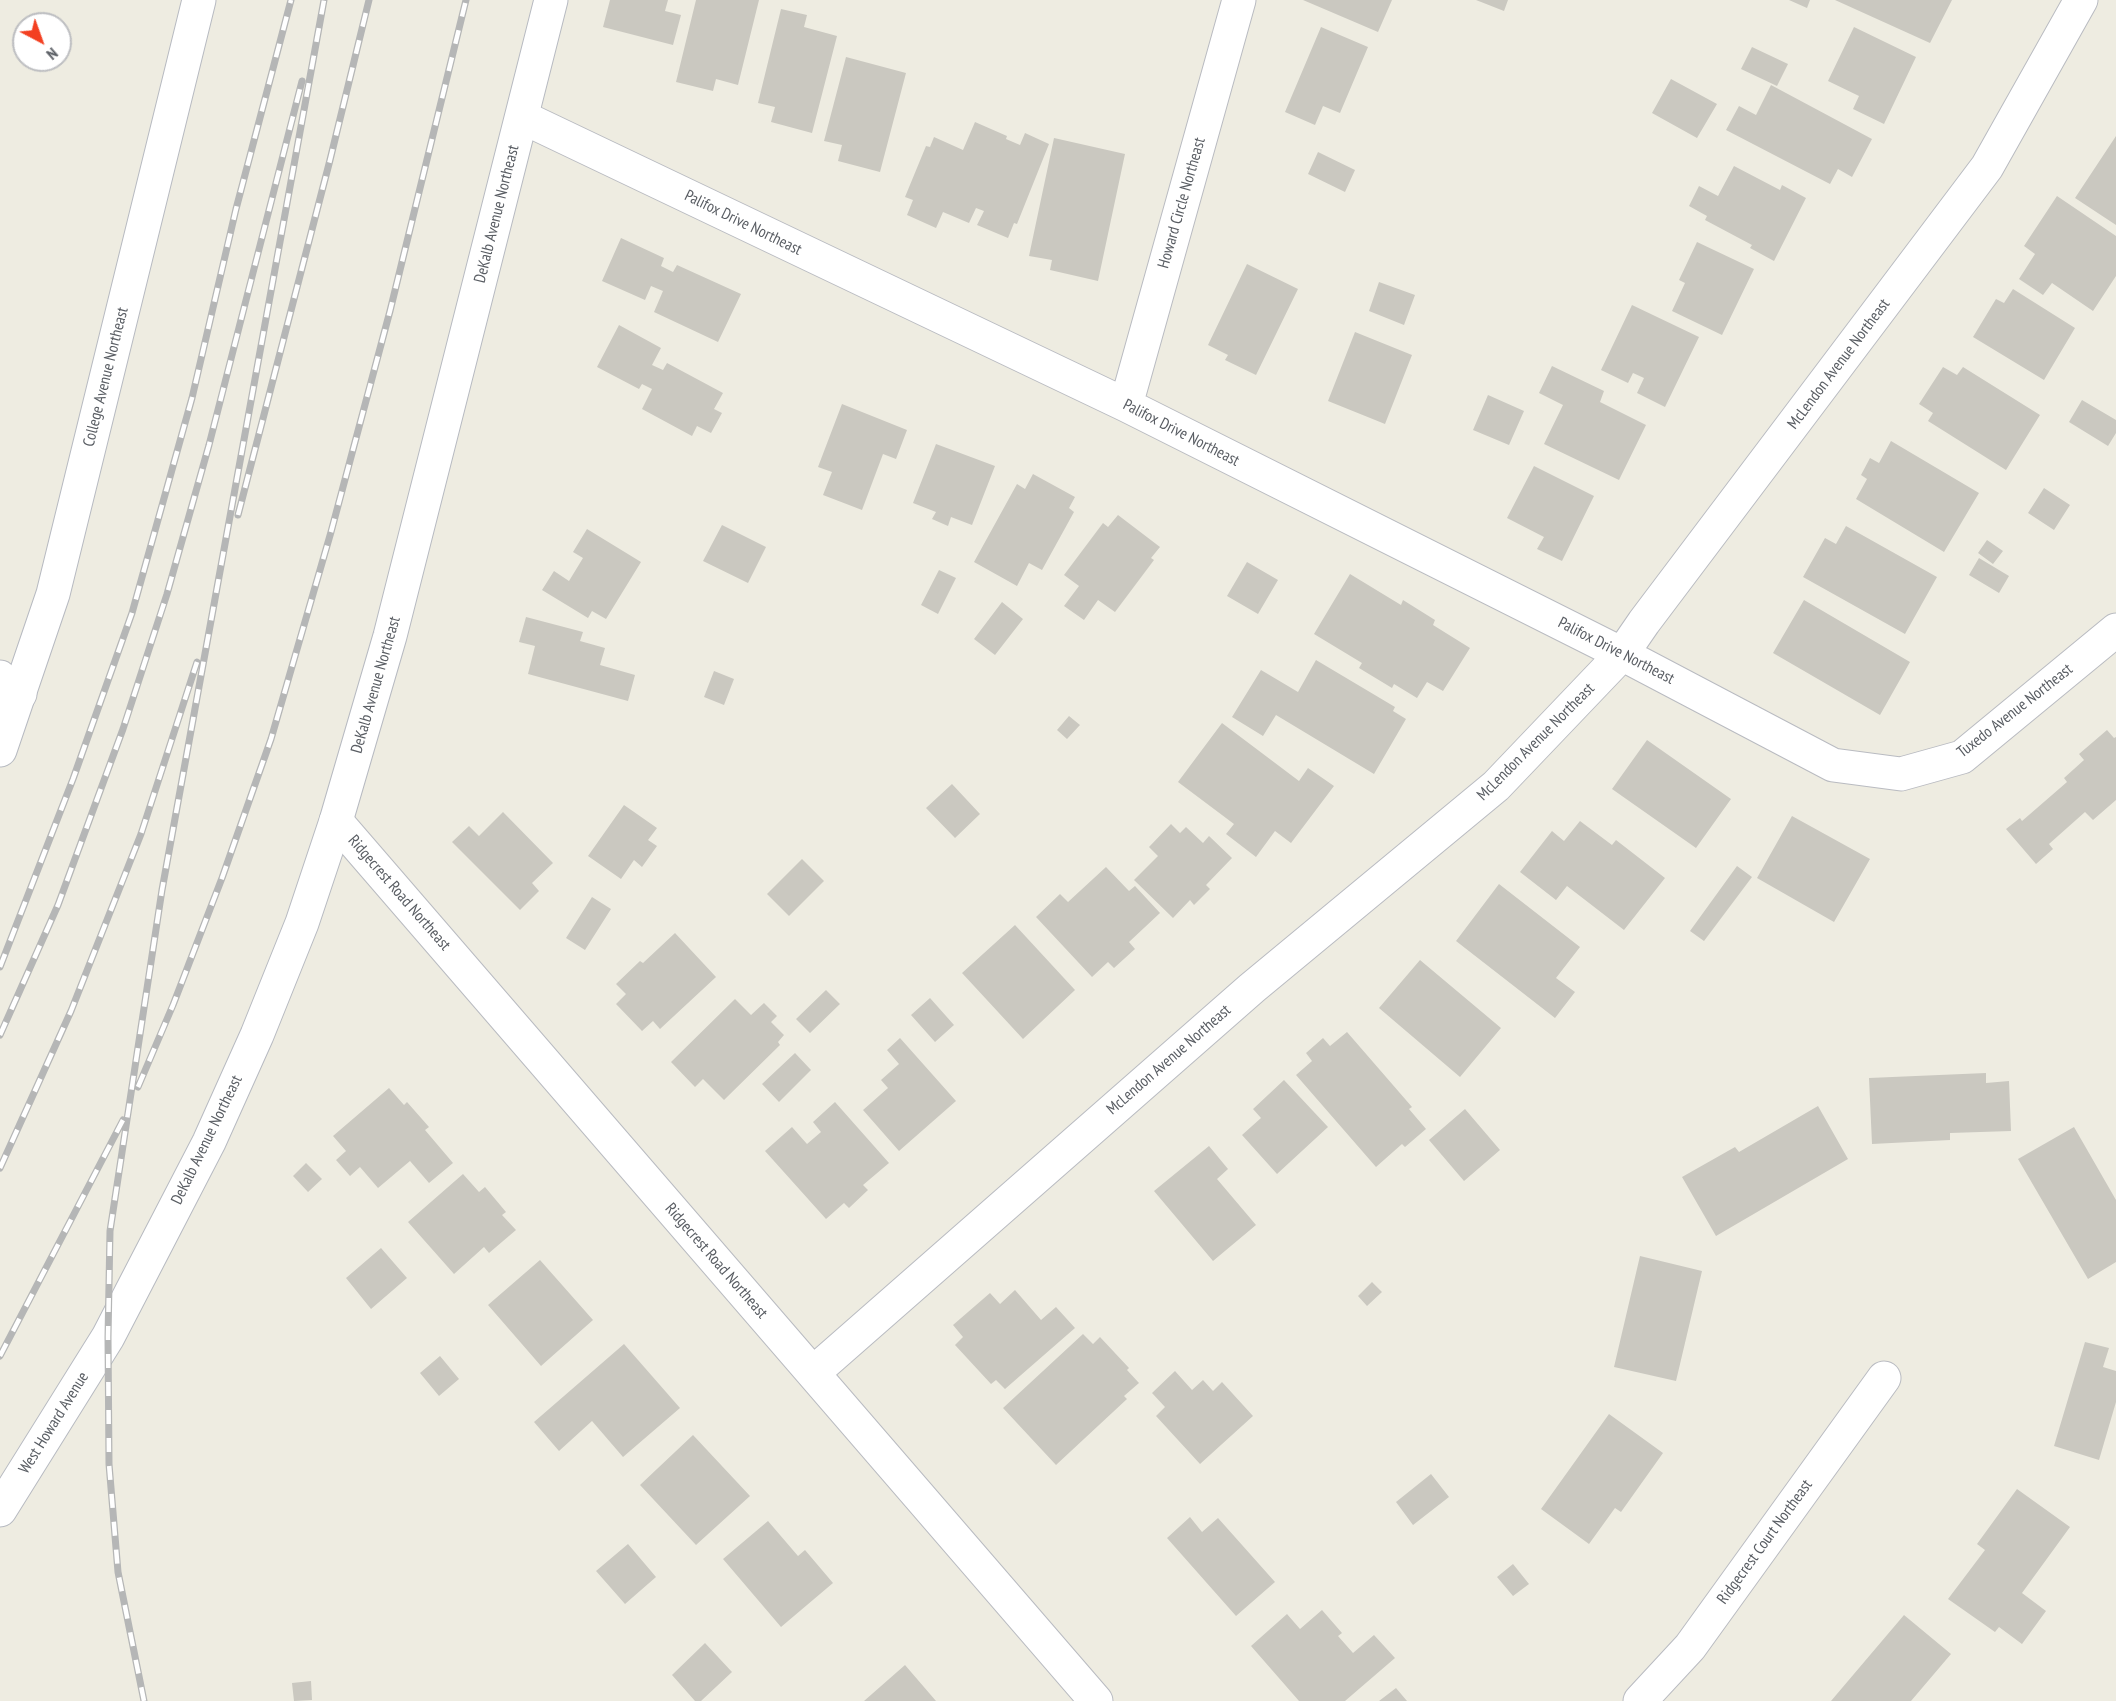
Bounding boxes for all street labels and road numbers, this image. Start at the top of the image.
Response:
street label: Howard Circle Northeast [1154,135,1210,271]
street label: DeKalb Avenue Northeast [471,143,523,285]
street label: Palifox Drive Northeast [681,186,805,260]
street label: McLendon Avenue Northeast [1784,295,1894,433]
street label: College Avenue Northeast [79,305,133,449]
street label: Palifox Drive Northeast [1120,395,1242,471]
street label: Palifox Drive Northeast [1555,613,1677,689]
street label: DeKalb Avenue Northeast [347,614,405,756]
street label: Tuxedo Avenue Northeast [1953,660,2077,762]
street label: McLendon Avenue Northeast [1473,679,1599,805]
street label: Ridgecrest Road Northeast [344,831,454,955]
street label: McLendon Avenue Northeast [1103,1001,1235,1119]
street label: DeKalb Avenue Northeast [167,1072,247,1208]
street label: Ridgecrest Road Northeast [661,1199,771,1323]
street label: West Howard Avenue [15,1369,93,1477]
street label: Ridgecrest Court Northeast [1713,1476,1817,1608]

